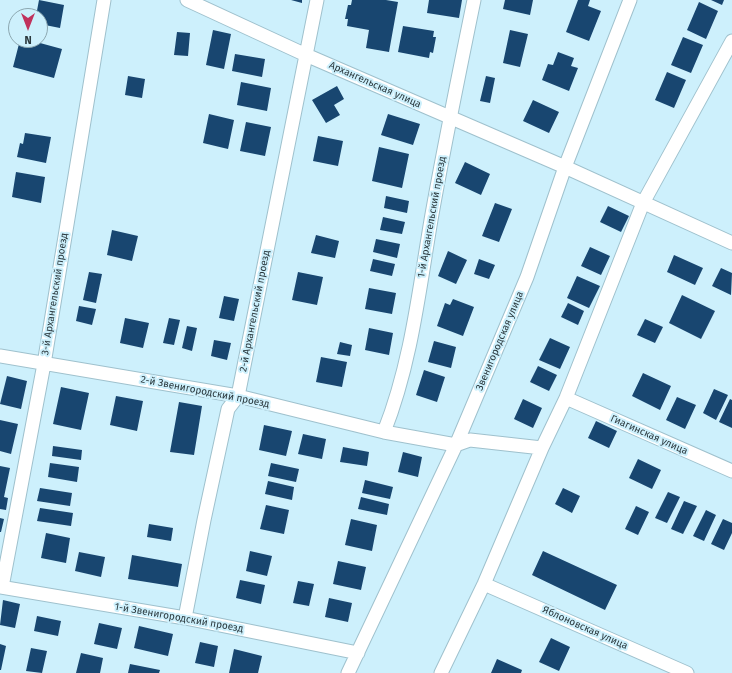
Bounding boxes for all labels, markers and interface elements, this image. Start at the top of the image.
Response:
north arrow [8,8,48,48]
text: N [24,33,32,46]
street label: Архангельская улица [327,59,423,111]
street label: 1-й Архангельский проезд [415,155,449,279]
street label: 3-й Архангельский проезд [39,232,71,356]
street label: 2-й Архангельский проезд [237,249,273,373]
street label: Звенигородская улица [474,290,526,392]
street label: 2-й Звенигородский проезд [140,374,270,410]
street label: Гиагинская улица [609,413,689,457]
street label: 1-й Звенигородский проезд [114,601,244,635]
street label: Яблоновская улица [541,604,629,652]

